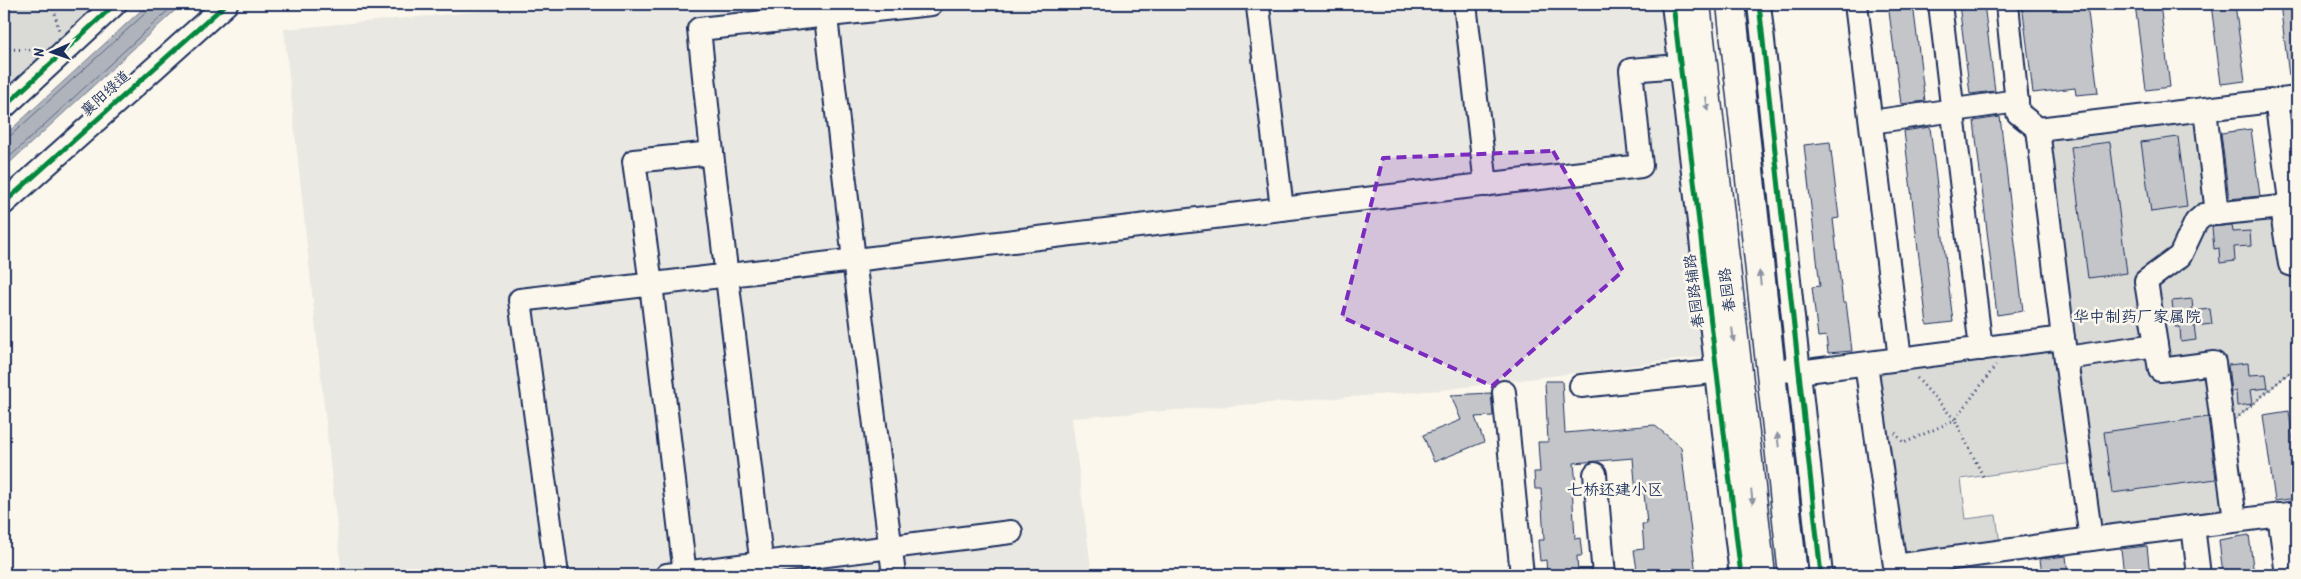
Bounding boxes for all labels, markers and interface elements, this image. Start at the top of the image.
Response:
north arrow [28,28,78,78]
text: N [29,47,51,57]
street label: 襄阳绿道 [76,65,136,123]
one-way arrow [1703,97,1711,113]
street label: 春园路辅路 [1679,252,1711,330]
street label: 春园路 [1713,266,1743,314]
one-way arrow [1756,270,1764,286]
district label: 华中制药厂家属院 [2073,305,2201,330]
one-way arrow [1729,328,1737,344]
one-way arrow [1774,431,1782,447]
district label: 七桥还建小区 [1567,478,1663,503]
one-way arrow [1748,489,1756,505]

